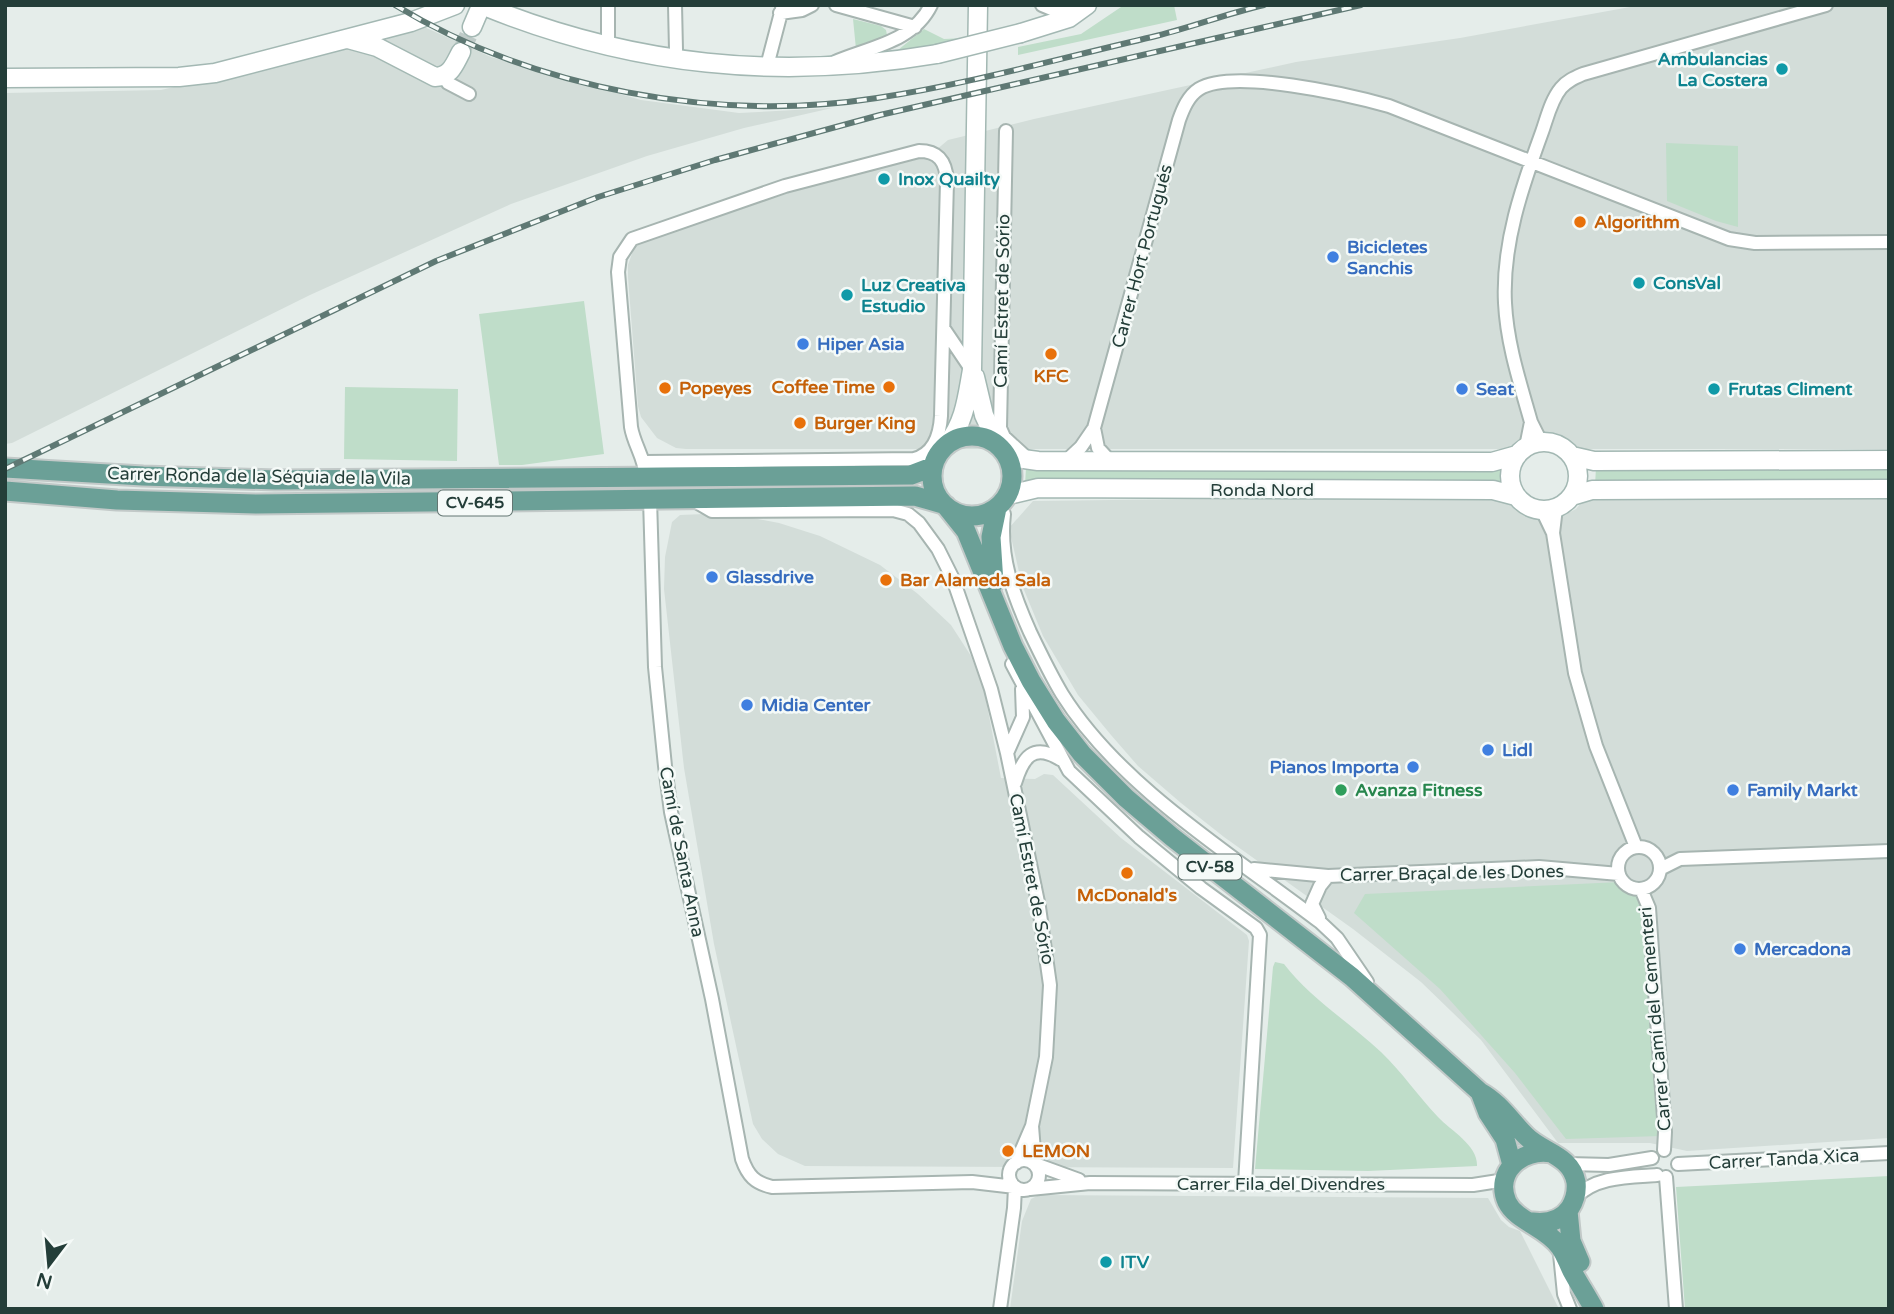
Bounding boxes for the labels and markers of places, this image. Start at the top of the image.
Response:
place label: Ambulancias La Costera [1657,48,1768,91]
marker: Ambulancias La Costera [1774,61,1790,77]
place label: Inox Quailty [898,168,1000,190]
marker: Inox Quailty [876,171,892,187]
place label: Algorithm [1594,211,1680,233]
marker: Algorithm [1572,214,1588,230]
place label: Bicicletes Sanchis [1347,236,1428,279]
marker: Bicicletes Sanchis [1325,249,1341,265]
place label: ConsVal [1653,272,1721,294]
place label: Luz Creativa Estudio [861,274,966,317]
marker: ConsVal [1631,275,1647,291]
marker: Luz Creativa Estudio [839,287,855,303]
place label: Hiper Asia [817,333,905,355]
marker: Hiper Asia [795,336,811,352]
marker: KFC [1043,346,1059,362]
place label: KFC [1033,365,1069,387]
place label: Coffee Time [771,376,875,398]
place label: Popeyes [679,377,752,399]
place label: Seat [1476,378,1514,400]
place label: Frutas Climent [1728,378,1853,400]
marker: Coffee Time [881,379,897,395]
marker: Popeyes [657,380,673,396]
marker: Seat [1454,381,1470,397]
marker: Frutas Climent [1706,381,1722,397]
place label: Burger King [814,412,916,434]
marker: Burger King [792,415,808,431]
place label: Glassdrive [726,566,814,588]
marker: Glassdrive [704,569,720,585]
place label: Bar Alameda Sala [900,569,1051,591]
marker: Bar Alameda Sala [878,572,894,588]
place label: Midia Center [761,694,871,716]
marker: Midia Center [739,697,755,713]
place label: Lidl [1502,739,1533,761]
marker: Lidl [1480,742,1496,758]
place label: Pianos Importa [1270,756,1399,778]
marker: Pianos Importa [1405,759,1421,775]
place label: Avanza Fitness [1355,779,1483,801]
place label: Family Markt [1747,779,1858,801]
marker: Avanza Fitness [1333,782,1349,798]
marker: Family Markt [1725,782,1741,798]
marker: McDonald's [1119,865,1135,881]
place label: McDonald's [1077,884,1178,906]
place label: Mercadona [1754,938,1851,960]
marker: Mercadona [1732,941,1748,957]
place label: LEMON [1022,1140,1090,1162]
marker: LEMON [1000,1143,1016,1159]
place label: ITV [1120,1251,1150,1273]
marker: ITV [1098,1254,1114,1270]

